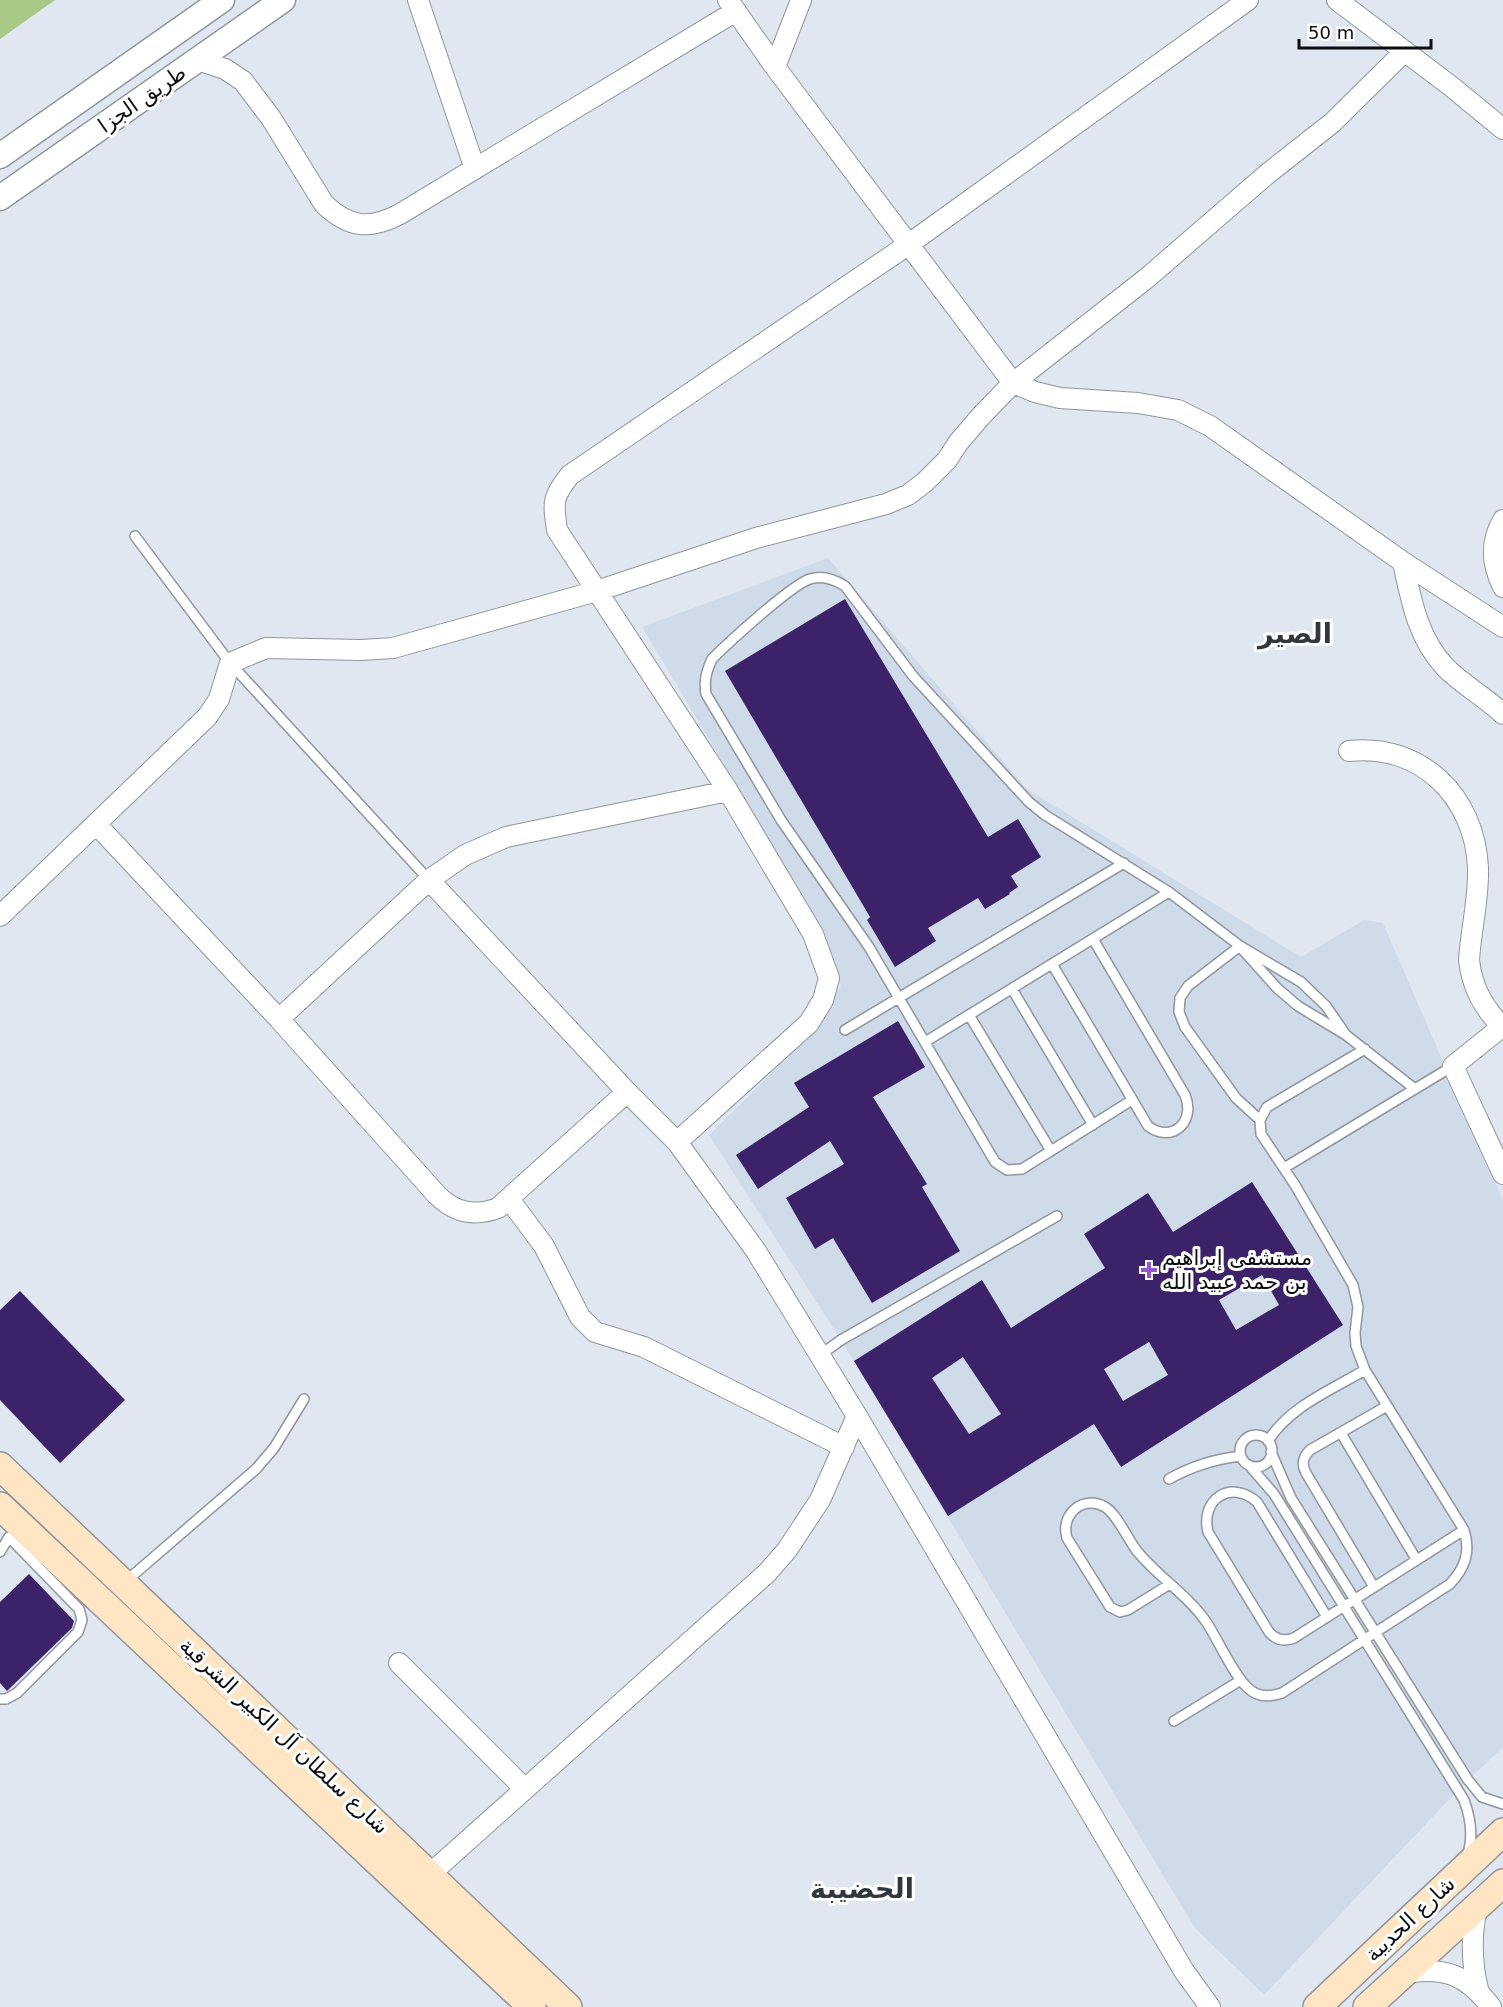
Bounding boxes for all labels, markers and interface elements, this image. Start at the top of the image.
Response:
scale bar [1299,12,1431,50]
text: 50 m [1308,22,1354,43]
street label: طريق الجزا [94,60,190,138]
district label: الصير [1256,618,1332,650]
place label: مستشفى إبراهيم بن حمد عبيد الله [1162,1246,1312,1294]
marker: مستشفى إبراهيم بن حمد عبيد الله [1140,1261,1158,1279]
street label: شارع سلطان آل الكبير الشرقية [175,1632,394,1839]
street label: شارع الحديبة [1360,1871,1460,1967]
district label: الحضيبة [810,1873,914,1904]

